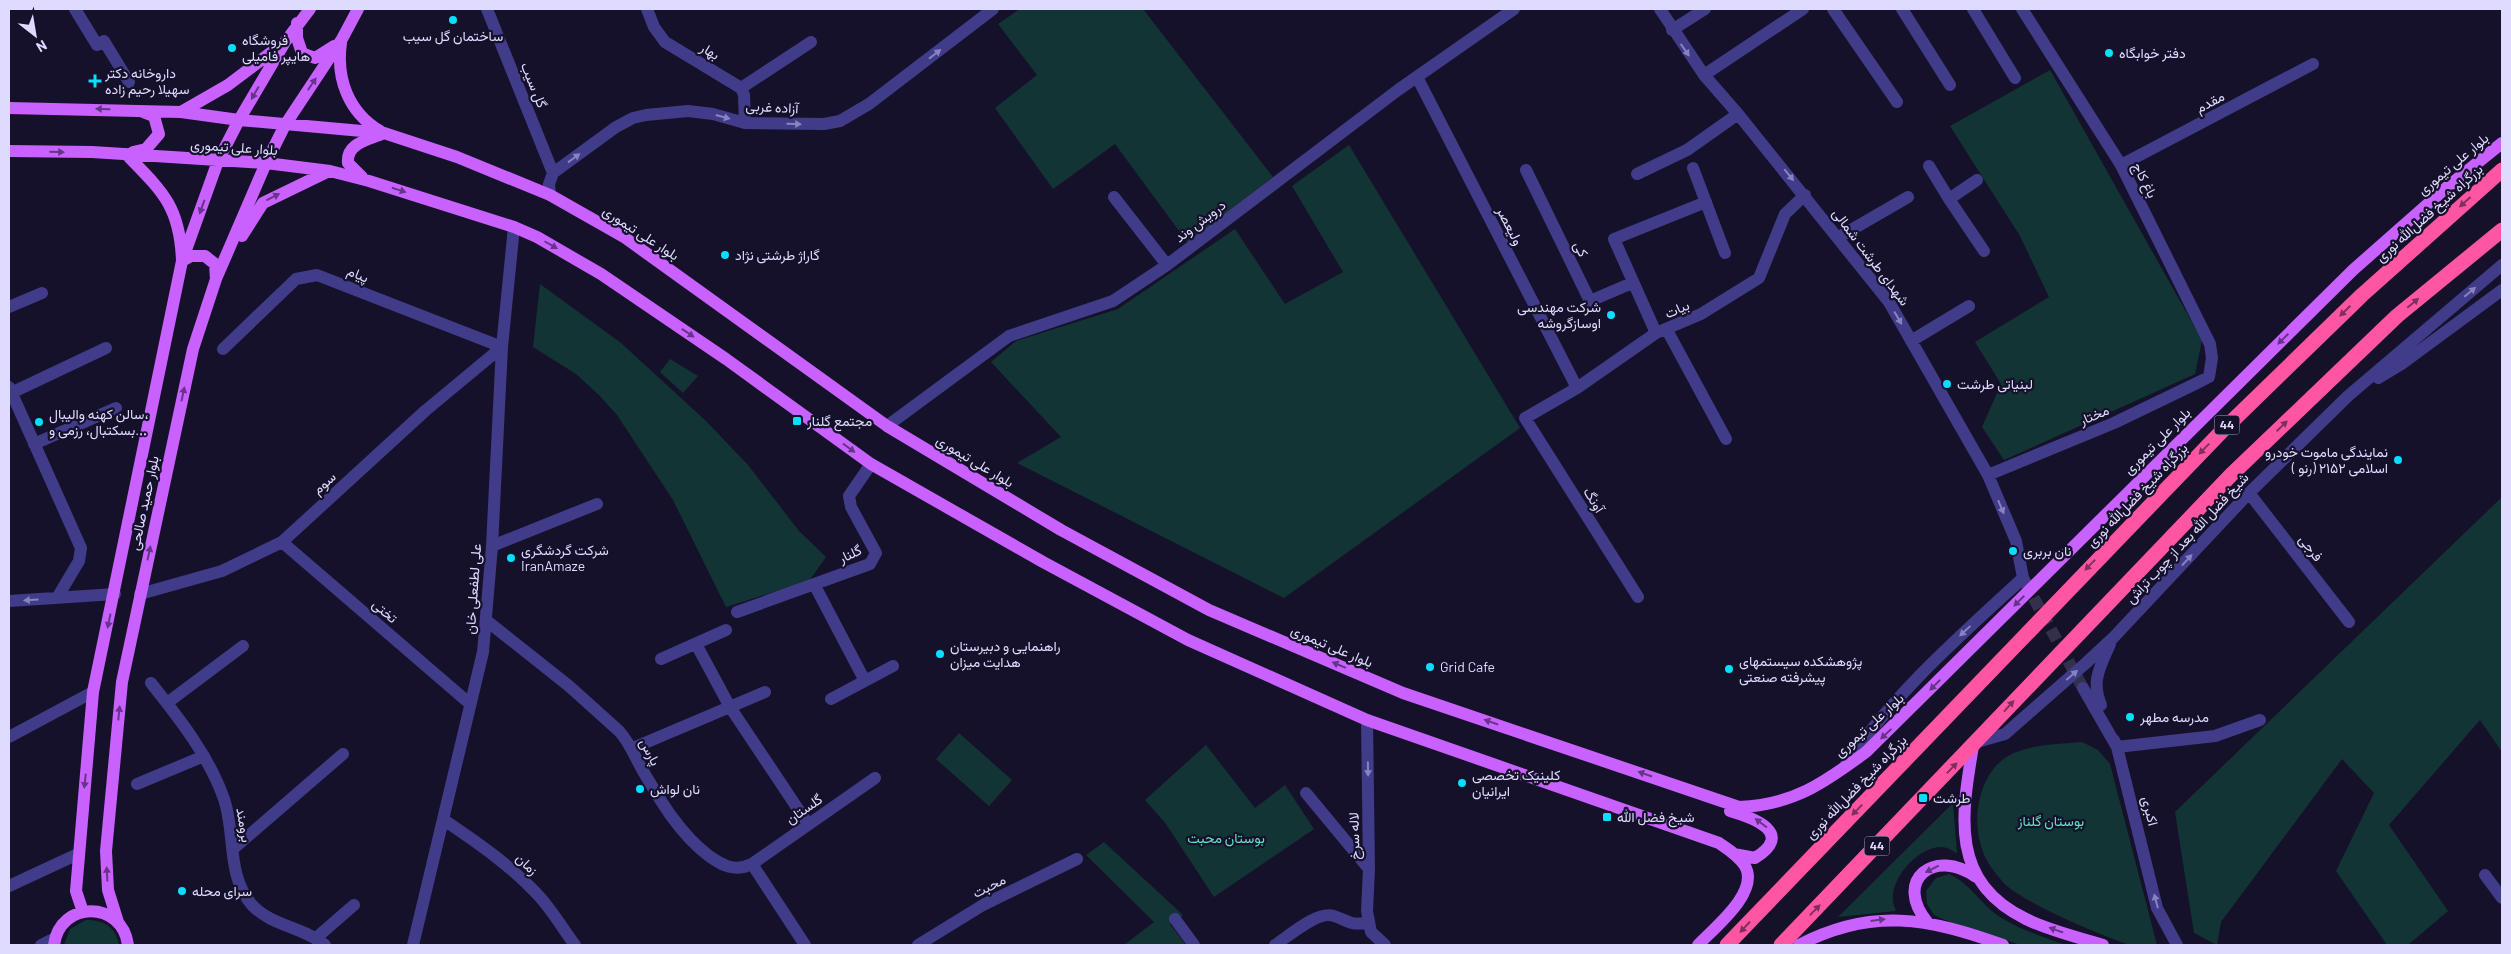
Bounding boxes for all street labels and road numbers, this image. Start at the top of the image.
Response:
street label: بهار [696,38,723,64]
street label: گل سیب [517,60,551,110]
street label: مقدم [2192,87,2228,117]
street label: آزاده غربی [745,97,801,117]
street label: بلوار علی تیموری [2414,129,2492,199]
street label: بلوار علی تیموری [190,135,278,159]
street label: باغ کاج [2127,159,2162,202]
street label: بزرگراه شیخ فضل‌الله نوری [2372,160,2488,268]
street label: درویش‌ وند [1171,196,1229,246]
street label: بلوار علی تیموری [599,202,683,264]
street label: ولیعصر [1492,203,1527,248]
street label: شهدای طرشت شمالی [1828,205,1914,309]
street label: کی [1570,238,1592,260]
street label: پیام [344,262,372,287]
street label: بیات [1662,296,1692,322]
street label: مختار [2075,401,2112,430]
street label: بلوار علی تیموری [2120,404,2194,478]
road number: 44 [2214,416,2240,434]
street label: بلوار علی تیموری [933,431,1017,491]
street label: بزرگراه شیخ فضل‌الله نوری [2082,439,2193,552]
street label: بلوار حمید صالحی [125,454,163,552]
street label: سوم [308,468,340,498]
street label: شیخ فضل الله بعد از چوب تراش [2122,469,2254,609]
street label: آونگ [1579,484,1610,518]
street label: فرجی [2295,531,2327,565]
street label: گلنار [834,541,865,568]
street label: علی لطفعلی خان [461,543,485,635]
street label: تختی [369,595,401,627]
street label: بلوار علی تیموری [1288,621,1376,671]
street label: بلوار علی تیموری [1830,689,1908,761]
street label: بزرگراه شیخ فضل‌الله نوری [1801,731,1912,844]
street label: پارس [635,735,665,769]
street label: گلستان [782,790,826,828]
street label: اکبری [2138,794,2162,828]
street label: برومند [232,806,256,844]
street label: لاله سرخ [1345,812,1365,860]
road number: 44 [1864,836,1890,856]
street label: زمان [512,849,542,879]
street label: محبت [969,870,1009,902]

